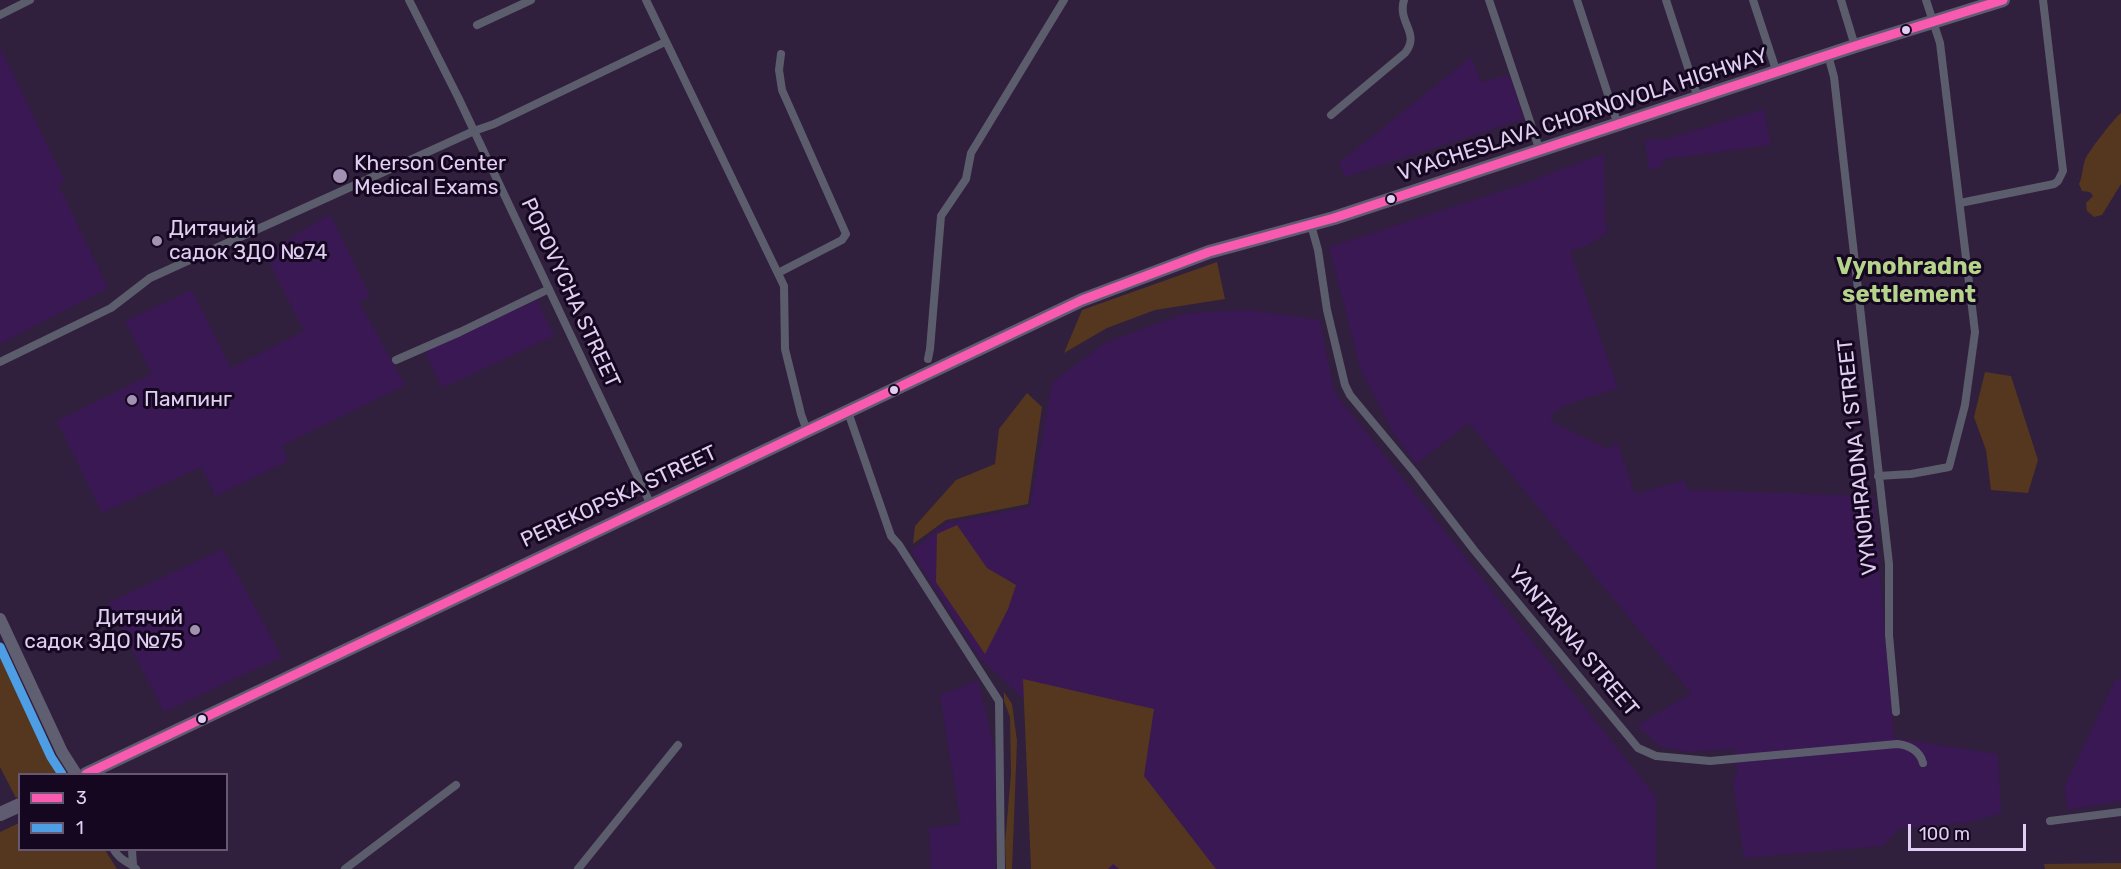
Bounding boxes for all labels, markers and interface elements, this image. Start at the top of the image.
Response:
unlabelled marker [1900,24,1912,36]
street label: VYACHESLAVA CHORNOVOLA HIGHWAY [1395,43,1771,187]
place label: Kherson Center Medical Exams [354,151,506,201]
marker: Kherson Center Medical Exams [331,167,349,185]
unlabelled marker [1385,193,1397,205]
street label: POPOVYCHA STREET [515,194,625,392]
place label: Дитячий садок ЗДО №74 [169,216,328,266]
marker: Дитячий садок ЗДО №74 [150,234,164,248]
district label: Vynohradne settlement [1836,253,1982,309]
street label: VYNOHRADNA 1 STREET [1833,337,1883,577]
unlabelled marker [888,384,900,396]
place label: Пампинг [144,387,232,413]
marker: Пампинг [125,393,139,407]
street label: PEREKOPSKA STREET [517,440,721,554]
street label: YANTARNA STREET [1502,560,1644,722]
place label: Дитячий садок ЗДО №75 [24,605,183,655]
marker: Дитячий садок ЗДО №75 [188,623,202,637]
unlabelled marker [196,713,208,725]
legend [18,773,228,851]
text: 3 [76,787,87,809]
scale bar [1911,812,2030,850]
text: 1 [76,817,84,839]
text: 100 m [1919,823,1970,845]

